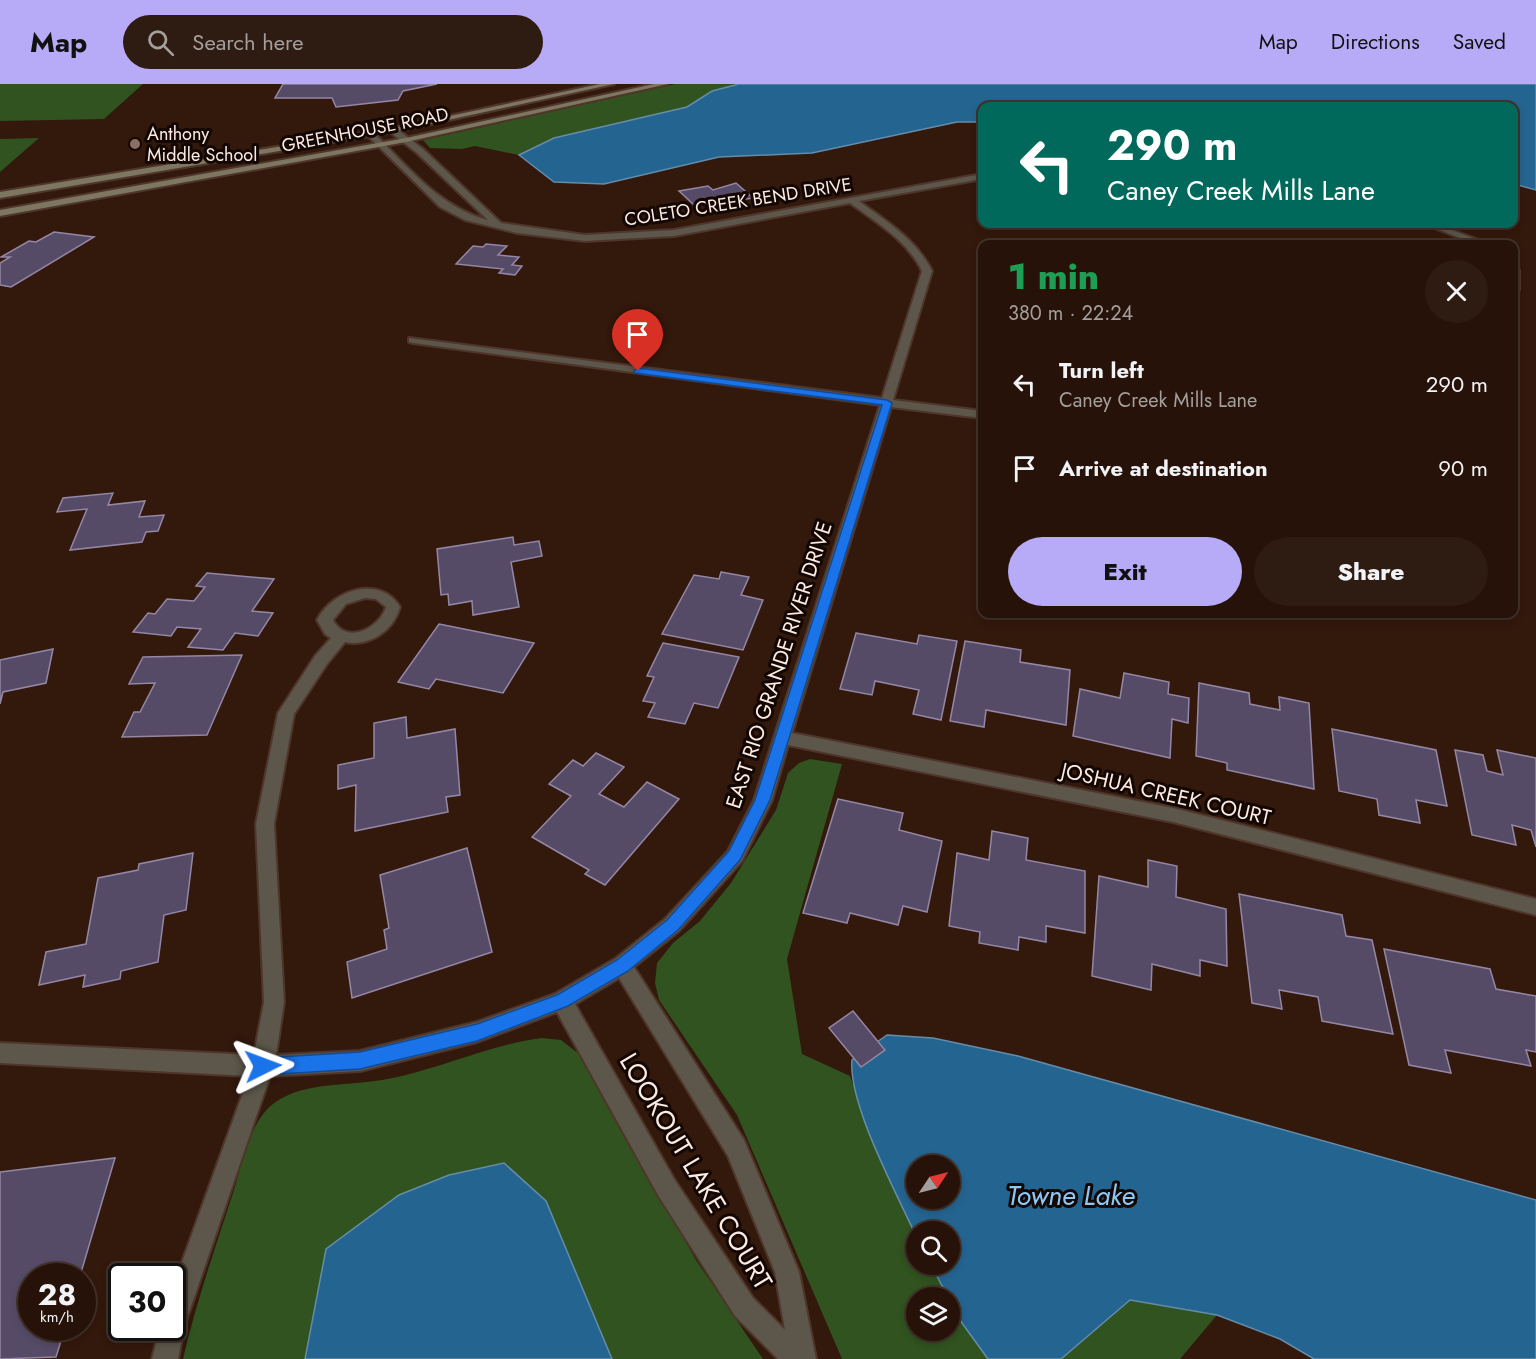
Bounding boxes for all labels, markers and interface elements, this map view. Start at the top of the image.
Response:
search box [123,15,543,69]
text: Map [30,22,87,63]
icon: search [144,26,177,59]
text: Search here [192,26,304,58]
text: Map [1259,27,1298,57]
text: Directions [1331,27,1420,57]
text: Saved [1453,27,1506,57]
street label: GREENHOUSE ROAD [279,101,451,159]
text: 290 m [1107,115,1238,176]
place label: Anthony Middle School [147,121,257,168]
icon: left [1008,126,1086,204]
marker: Anthony Middle School [128,137,142,151]
street label: COLETO CREEK BEND DRIVE [623,171,853,233]
text: Caney Creek Mills Lane [1107,171,1375,210]
text: 1 min [1008,250,1099,302]
button: close [1425,260,1488,323]
text: 380 m · 22:24 [1008,299,1133,328]
pin [612,309,663,371]
icon: arrive [621,318,654,351]
text: Turn left [1059,354,1144,386]
icon: left [1008,368,1041,401]
text: 290 m [1426,368,1488,400]
text: Caney Creek Mills Lane [1059,386,1257,415]
icon: arrive [1008,452,1041,485]
text: Arrive at destination [1059,452,1268,484]
text: 90 m [1438,452,1488,484]
street label: EAST RIO GRANDE RIVER DRIVE [718,518,840,812]
button: Exit [1008,537,1242,606]
button: Share [1254,537,1488,606]
street label: JOSHUA CREEK COURT [1055,755,1274,833]
position arrow [231,1034,295,1098]
street label: LOOKOUT LAKE COURT [610,1046,782,1296]
north arrow [906,1155,960,1209]
map controls [906,1155,960,1341]
water label: Towne Lake [1007,1176,1135,1215]
button: search [906,1221,960,1275]
speed limit sign: 30 [108,1263,186,1341]
text: 28 [38,1273,76,1316]
button: layers [906,1287,960,1341]
text: km/h [40,1306,74,1328]

